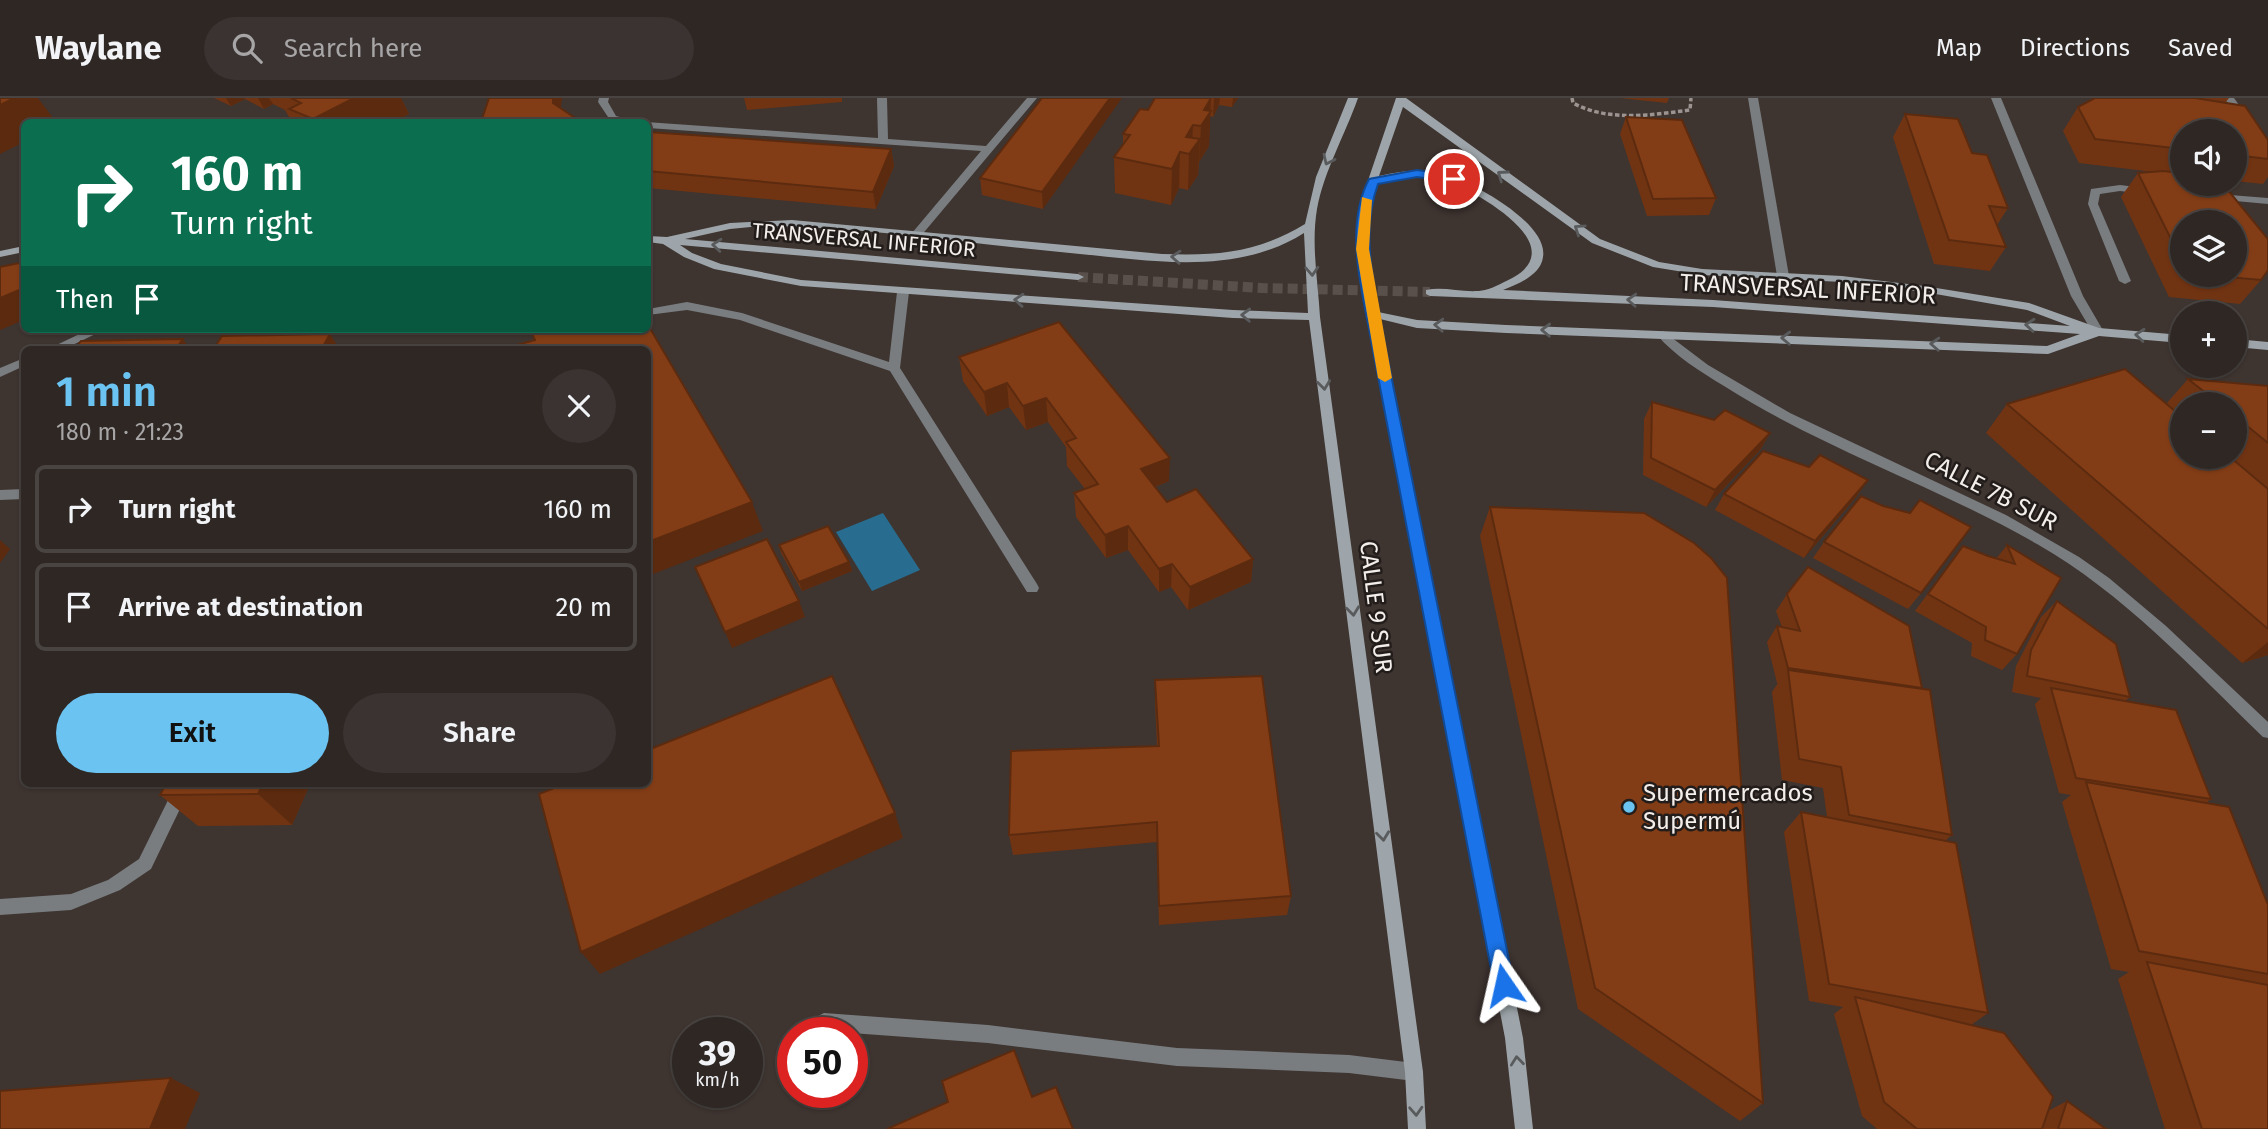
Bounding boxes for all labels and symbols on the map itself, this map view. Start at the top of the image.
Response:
pin [1424,149,1484,209]
one-way arrow [1322,153,1336,165]
one-way arrow [1497,171,1510,183]
street label: TRANSVERSAL INFERIOR [751,217,977,263]
one-way arrow [1574,225,1587,238]
one-way arrow [711,238,722,253]
one-way arrow [1170,250,1181,265]
one-way arrow [1304,266,1319,277]
street label: TRANSVERSAL INFERIOR [1679,268,1937,310]
one-way arrow [1626,292,1637,307]
one-way arrow [1013,293,1024,308]
one-way arrow [1240,307,1251,322]
one-way arrow [1433,318,1444,333]
one-way arrow [2024,318,2035,333]
one-way arrow [1540,323,1551,338]
one-way arrow [2134,328,2145,343]
one-way arrow [1781,331,1792,346]
one-way arrow [1929,337,1940,352]
one-way arrow [1316,379,1331,391]
street label: CALLE 7B SUR [1920,446,2062,536]
street label: CALLE 9 SUR [1354,539,1398,675]
one-way arrow [1346,605,1361,616]
place label: Supermercados Supermú [1643,779,1813,835]
marker: Supermercados Supermú [1621,799,1637,815]
one-way arrow [1375,830,1390,842]
position arrow [1467,948,1541,1022]
speed limit sign: 50 [777,1017,868,1108]
one-way arrow [1509,1055,1524,1067]
one-way arrow [1408,1105,1423,1116]

